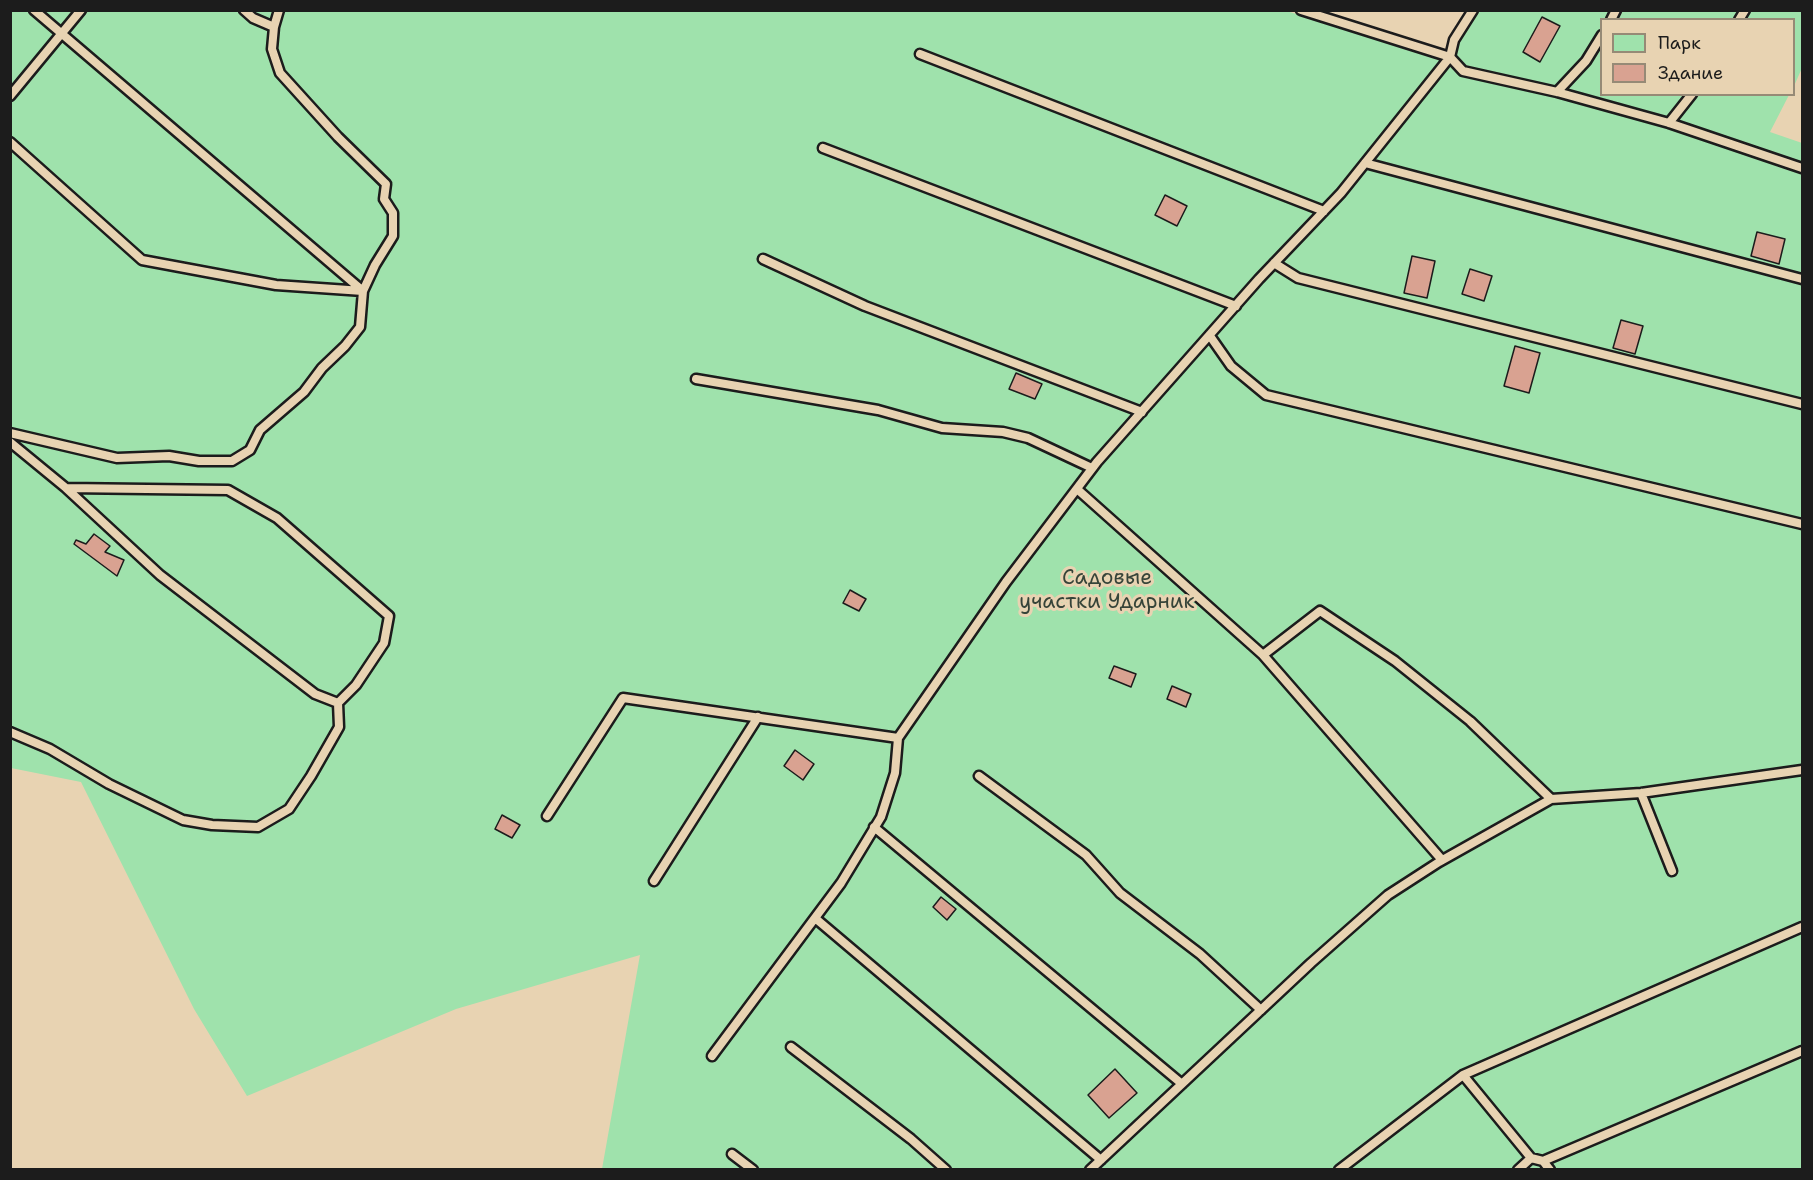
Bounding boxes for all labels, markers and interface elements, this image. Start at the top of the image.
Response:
legend [1600,18,1795,96]
text: Парк [1658,31,1701,55]
text: Здание [1658,61,1723,85]
park label: Садовые участки Ударник [1019,566,1195,616]

